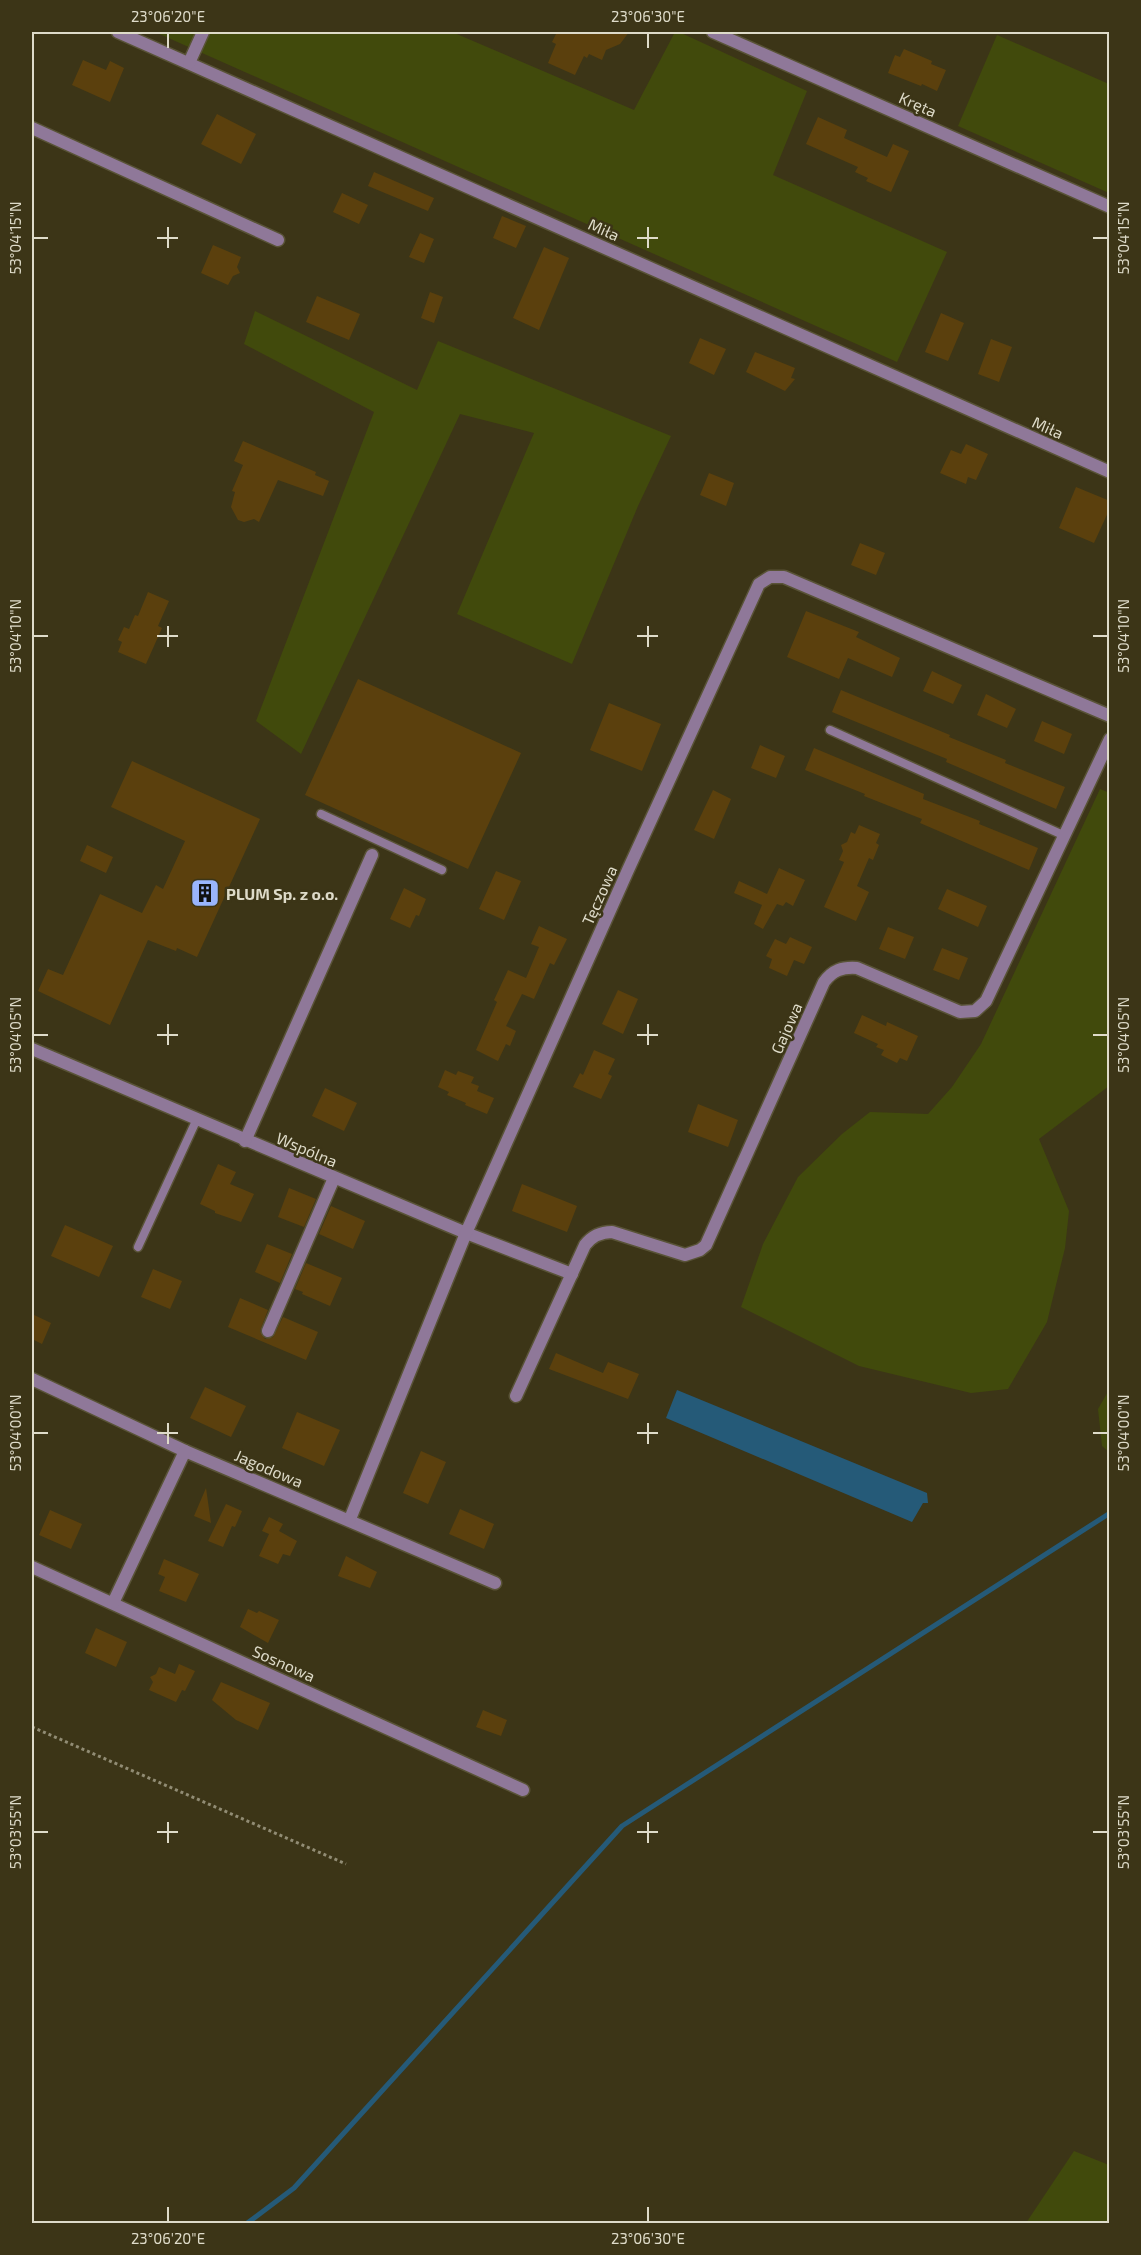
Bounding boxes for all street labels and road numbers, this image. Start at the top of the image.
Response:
street label: Kręta [896,87,940,121]
street label: Miła [585,214,623,244]
street label: Miła [1029,412,1067,442]
street label: Tęczowa [578,862,620,928]
street label: Gajowa [766,1000,807,1057]
street label: Wspólna [274,1128,340,1170]
street label: Jagodowa [232,1445,306,1491]
street label: Sosnowa [250,1641,318,1685]

